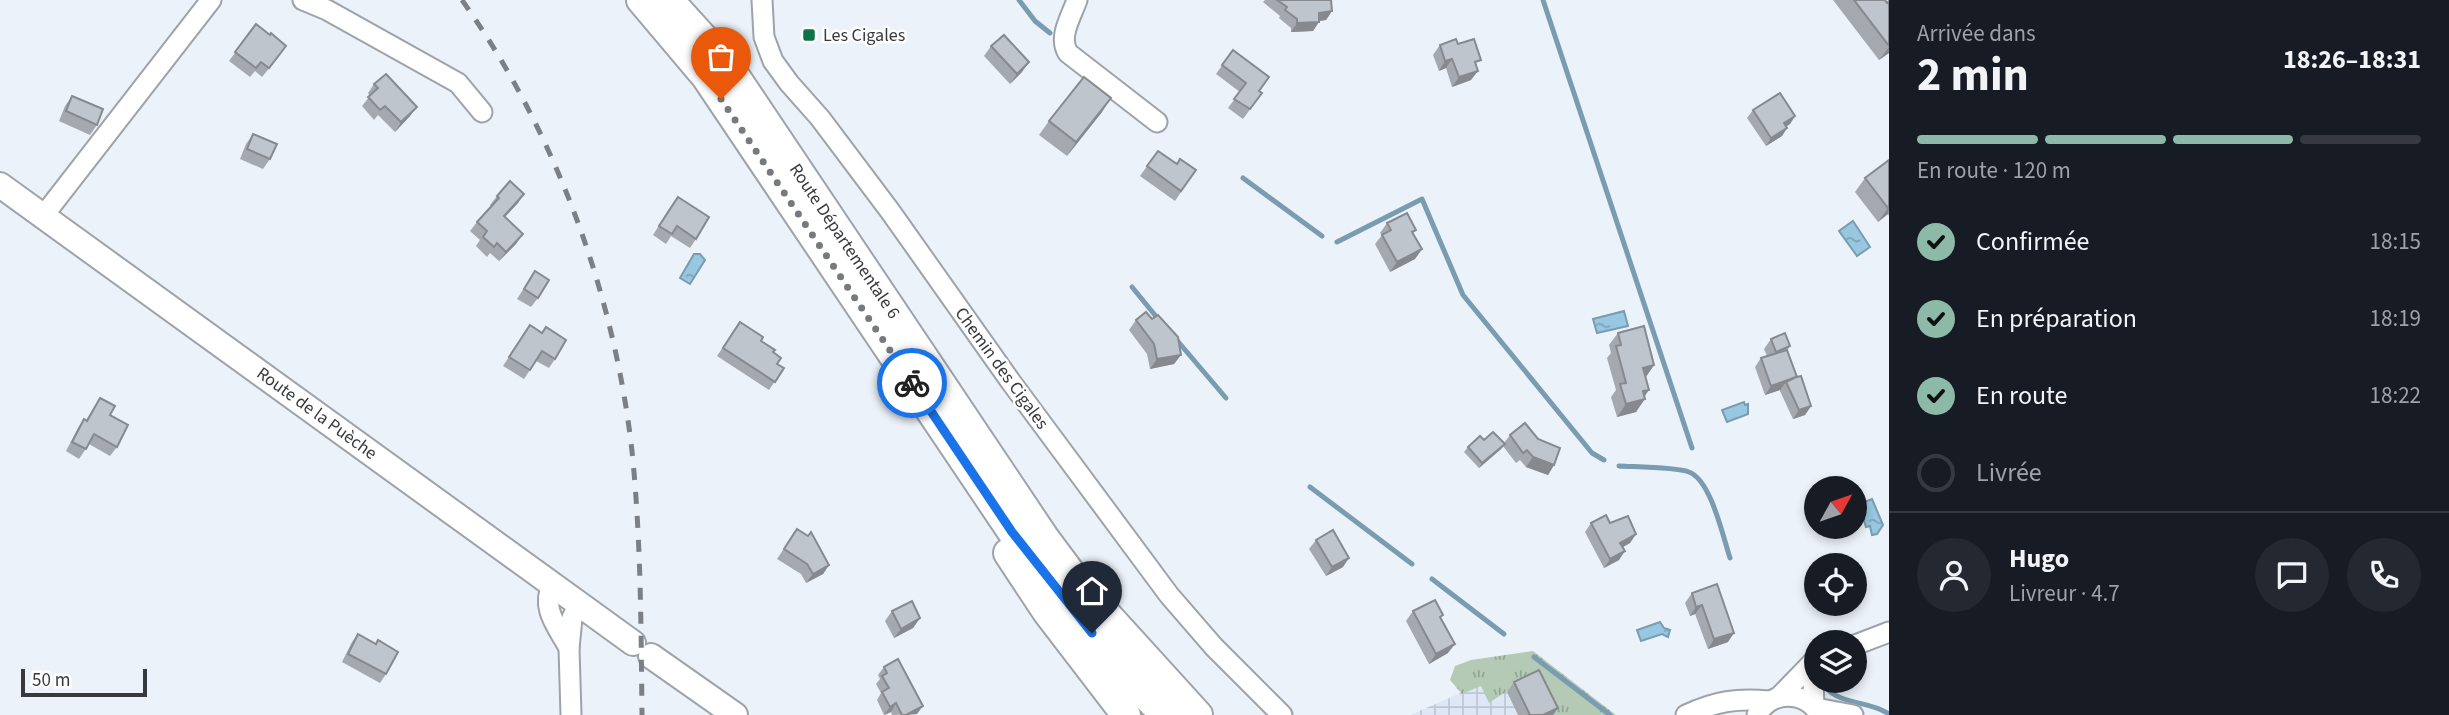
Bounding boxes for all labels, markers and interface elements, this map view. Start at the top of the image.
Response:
text: Arrivée dans [1917,17,2036,50]
place label: Les Cigales [823,23,905,48]
pin [691,27,751,99]
marker: Les Cigales [801,27,817,43]
icon: bag [702,38,740,76]
text: 18:26–18:31 [2283,41,2421,78]
text: 2 min [1917,43,2029,108]
text: En route · 120 m [1917,154,2071,187]
street label: Route Départementale 6 [783,159,906,324]
icon: check [1917,223,1955,261]
text: Confirmée [1976,223,2090,260]
text: 18:15 [2370,225,2421,258]
icon: check [1917,300,1955,338]
text: En préparation [1976,300,2137,337]
street label: Chemin des Cigales [949,302,1054,434]
text: 18:19 [2370,302,2421,335]
courier [877,348,947,418]
street label: Route de la Puèche [251,361,382,466]
icon: bike [893,364,931,402]
icon: check [1917,377,1955,415]
text: En route [1976,377,2067,414]
text: 18:22 [2370,379,2421,412]
text: Livrée [1976,454,2042,491]
north arrow [1804,476,1867,539]
map controls [1804,476,1867,693]
button: person [1917,538,1991,612]
button: chat [2255,538,2329,612]
button: phone [2347,538,2421,612]
text: Hugo [2009,540,2069,577]
button: locate [1804,553,1867,616]
pin [1062,561,1122,633]
icon: home [1073,572,1111,610]
text: Livreur · 4.7 [2009,577,2120,610]
button: layers [1804,630,1867,693]
scale bar [21,666,147,698]
text: 50 m [32,667,70,694]

